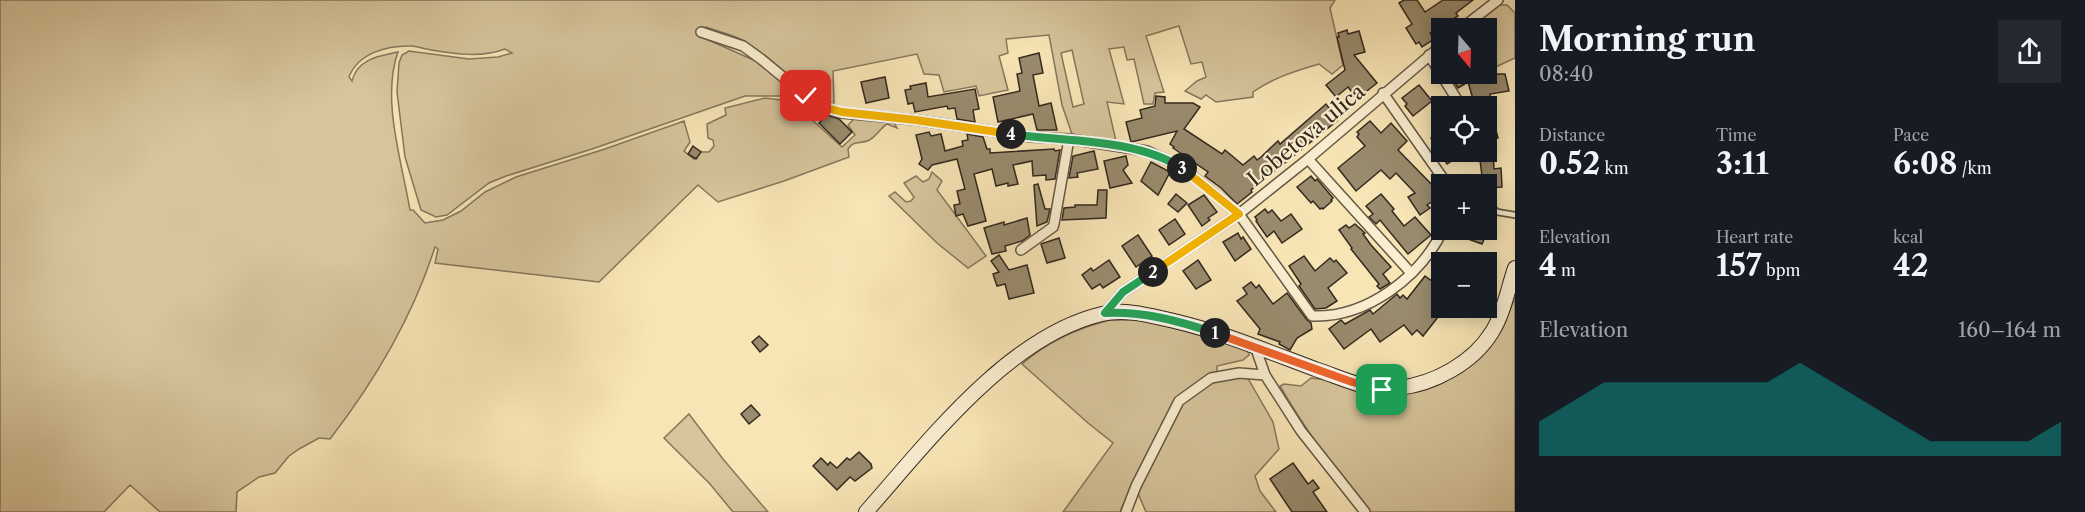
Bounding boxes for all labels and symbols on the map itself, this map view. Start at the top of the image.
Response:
north arrow [1431,18,1497,84]
pin [780,70,831,121]
street label: Lobetova ulica [1242,78,1371,191]
pin: 4 [996,119,1026,149]
pin: 3 [1167,153,1197,183]
pin: 2 [1138,257,1168,287]
pin: 1 [1200,318,1230,348]
pin [1356,364,1407,415]

